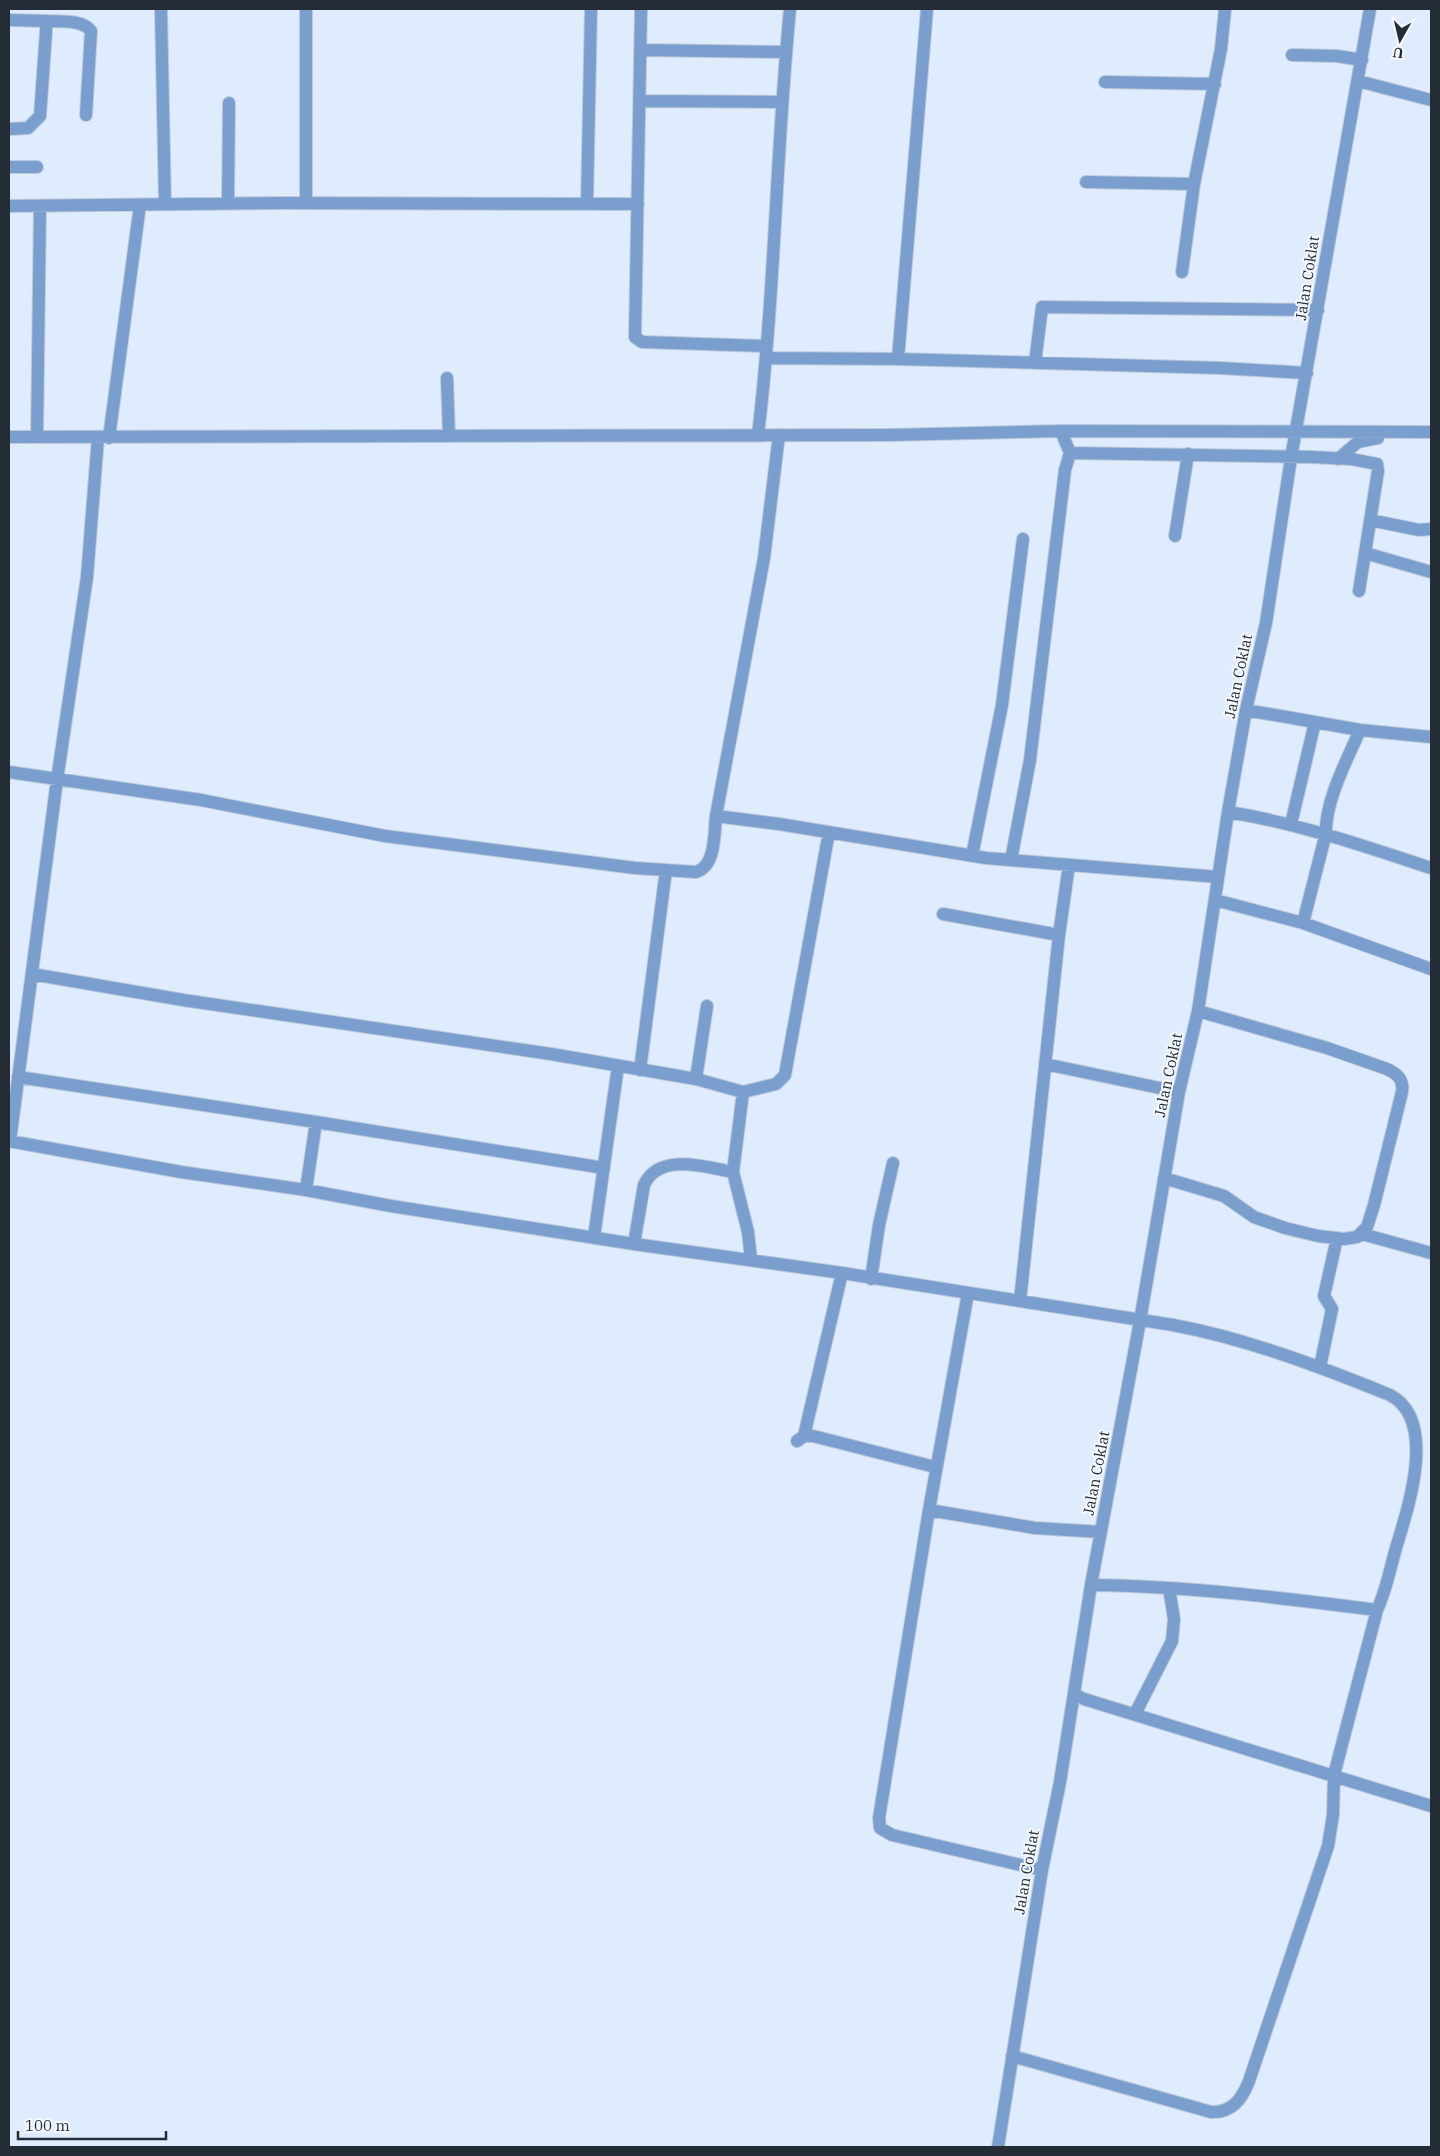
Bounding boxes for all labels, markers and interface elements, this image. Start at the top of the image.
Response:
north arrow [1375,15,1425,65]
text: U [1391,43,1405,63]
street label: Jalan Coklat [1291,234,1323,322]
street label: Jalan Coklat [1220,632,1256,720]
street label: Jalan Coklat [1150,1031,1186,1119]
street label: Jalan Coklat [1079,1429,1113,1517]
street label: Jalan Coklat [1009,1828,1043,1916]
scale bar [18,2108,165,2140]
text: 100 m [25,2116,70,2135]

